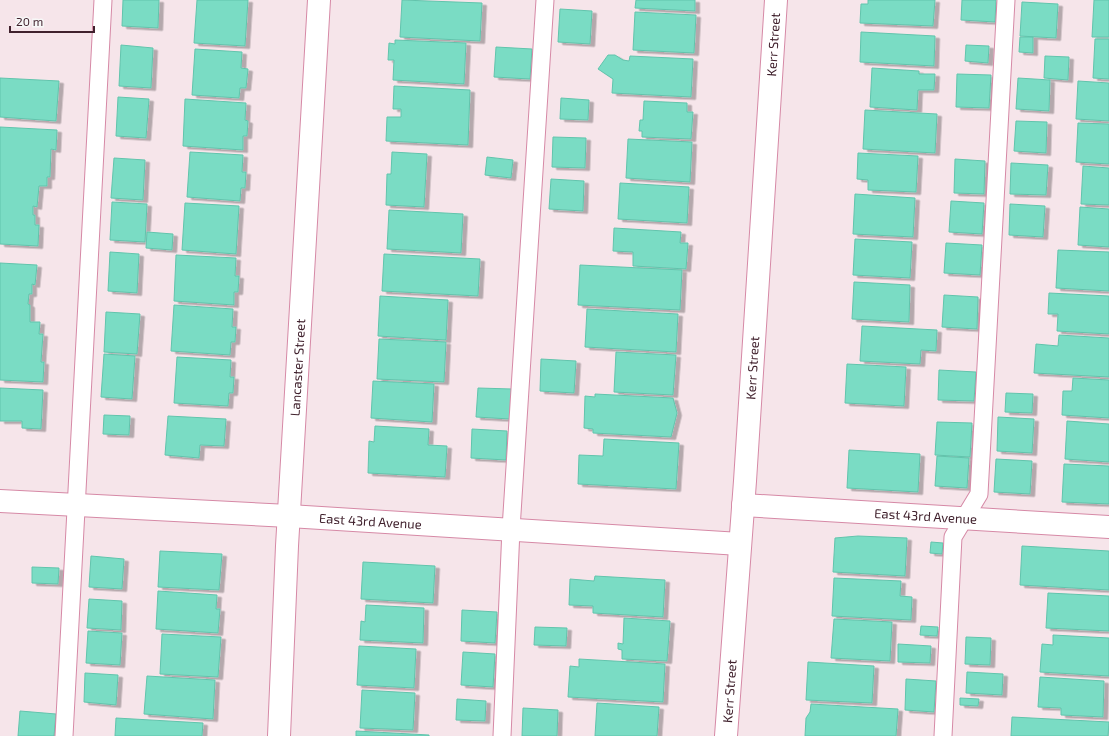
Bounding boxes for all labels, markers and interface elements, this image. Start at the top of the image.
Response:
scale bar [10,8,94,34]
street label: Kerr Street [763,12,783,77]
text: 20 m [16,14,43,28]
street label: Lancaster Street [287,318,308,417]
street label: Kerr Street [742,336,762,400]
street label: East 43rd Avenue [874,505,978,527]
street label: East 43rd Avenue [319,510,422,532]
street label: Kerr Street [719,659,740,723]

